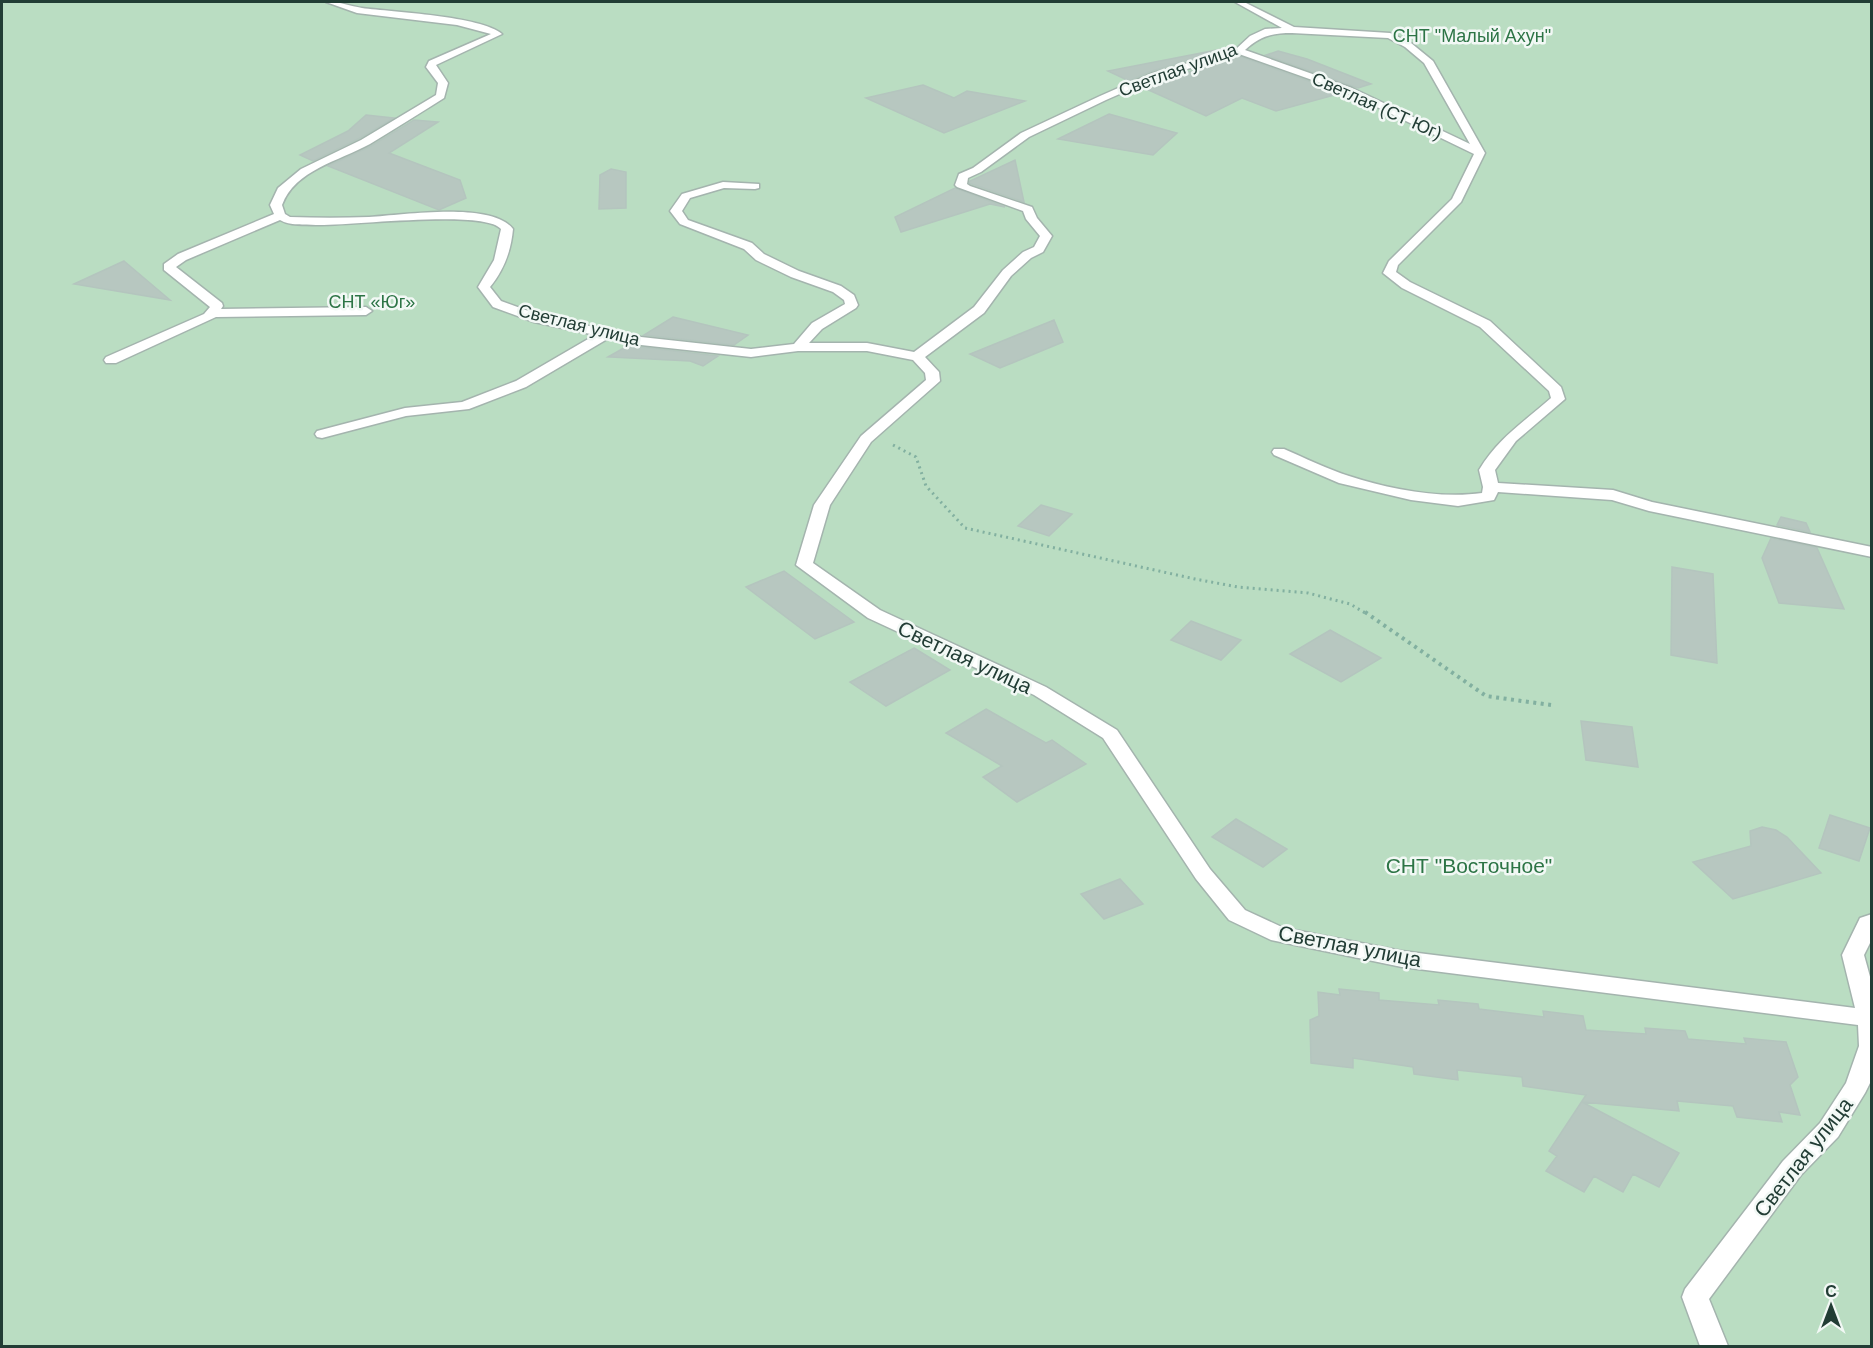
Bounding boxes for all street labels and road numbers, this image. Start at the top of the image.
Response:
street label: Светлая улица [1116,39,1241,101]
street label: Светлая (СТ Юг) [1309,68,1445,144]
street label: Светлая улица [516,300,643,350]
street label: Светлая улица [894,616,1036,698]
street label: Светлая улица [1277,921,1424,971]
street label: Светлая улица [1749,1093,1857,1221]

